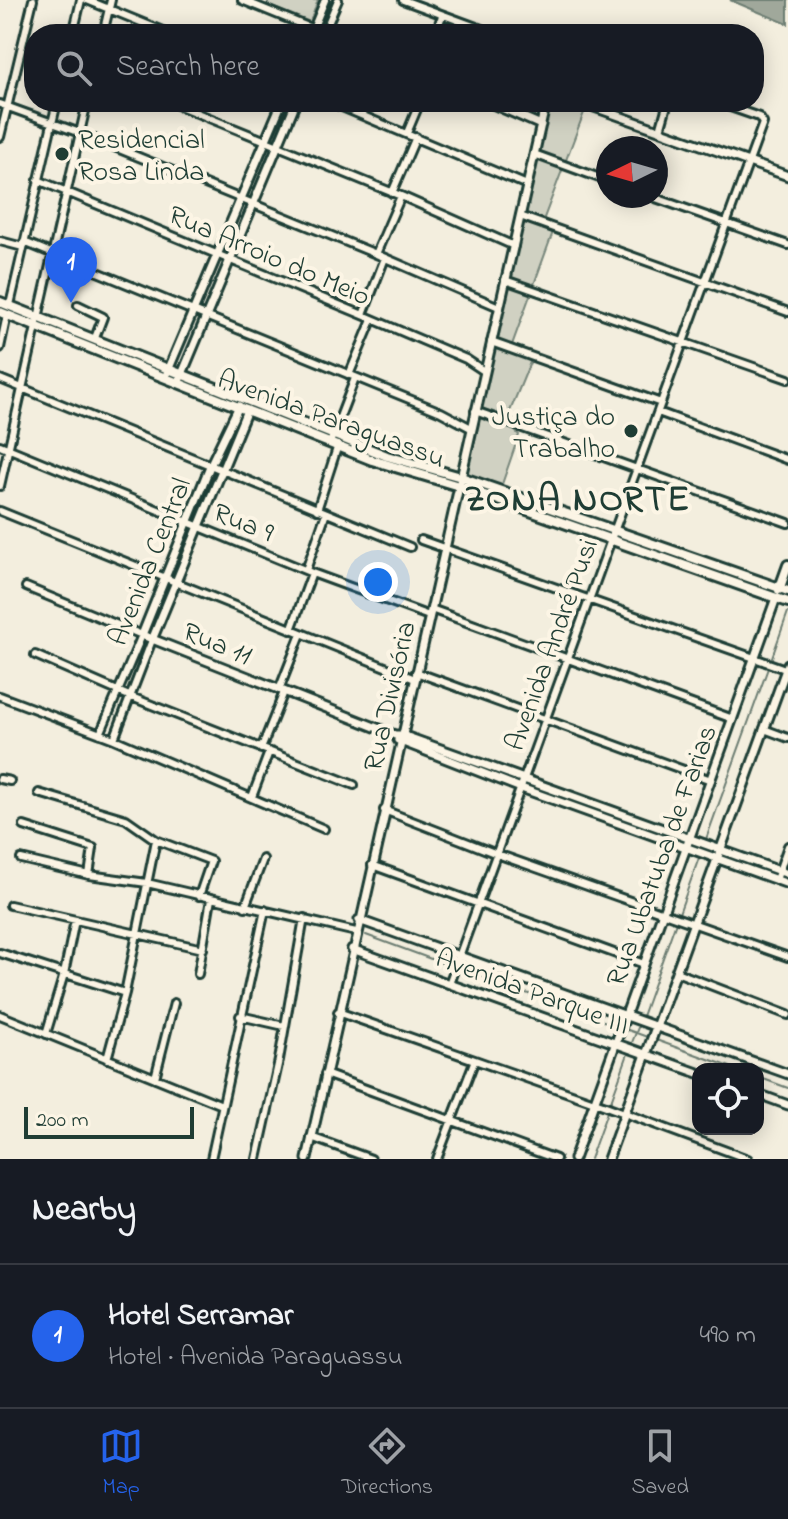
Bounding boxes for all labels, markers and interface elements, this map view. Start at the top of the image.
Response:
search box [24,24,764,112]
icon: search [52,46,96,90]
text: Search here [116,46,260,90]
place label: Residencial Rosa Linda [78,121,205,194]
north arrow [596,136,668,208]
marker: Residencial Rosa Linda [53,145,71,163]
street label: Rua Arroio do Meio [161,196,376,318]
pin: 1 [45,237,97,303]
street label: Avenida Paraguassu [211,360,450,481]
place label: Justiça do Trabalho [492,398,615,471]
marker: Justiça do Trabalho [622,422,640,440]
street label: Avenida Central [99,472,204,652]
district label: ZONA NORTE [465,475,691,528]
street label: Rua 9 [206,494,280,555]
street label: Avenida André Pusi [496,533,611,757]
your location [358,562,398,602]
street label: Rua 11 [176,613,258,678]
street label: Rua Divisória [354,618,429,776]
street label: Rua Ubatuba de Farias [597,720,730,992]
street label: Avenida Parque III [429,939,634,1047]
map controls [692,1063,764,1135]
button: locate [692,1063,764,1135]
scale bar [24,1103,194,1139]
text: 200 m [36,1105,89,1137]
text: Nearby [32,1186,136,1236]
text: Hotel Serramar [108,1295,293,1339]
text: 1 [54,1317,62,1355]
text: 490 m [700,1317,756,1355]
text: Hotel · Avenida Paraguassu [108,1339,402,1377]
tab: Map [99,1424,143,1504]
tab: Directions [342,1424,433,1504]
tab: Saved [631,1424,689,1504]

